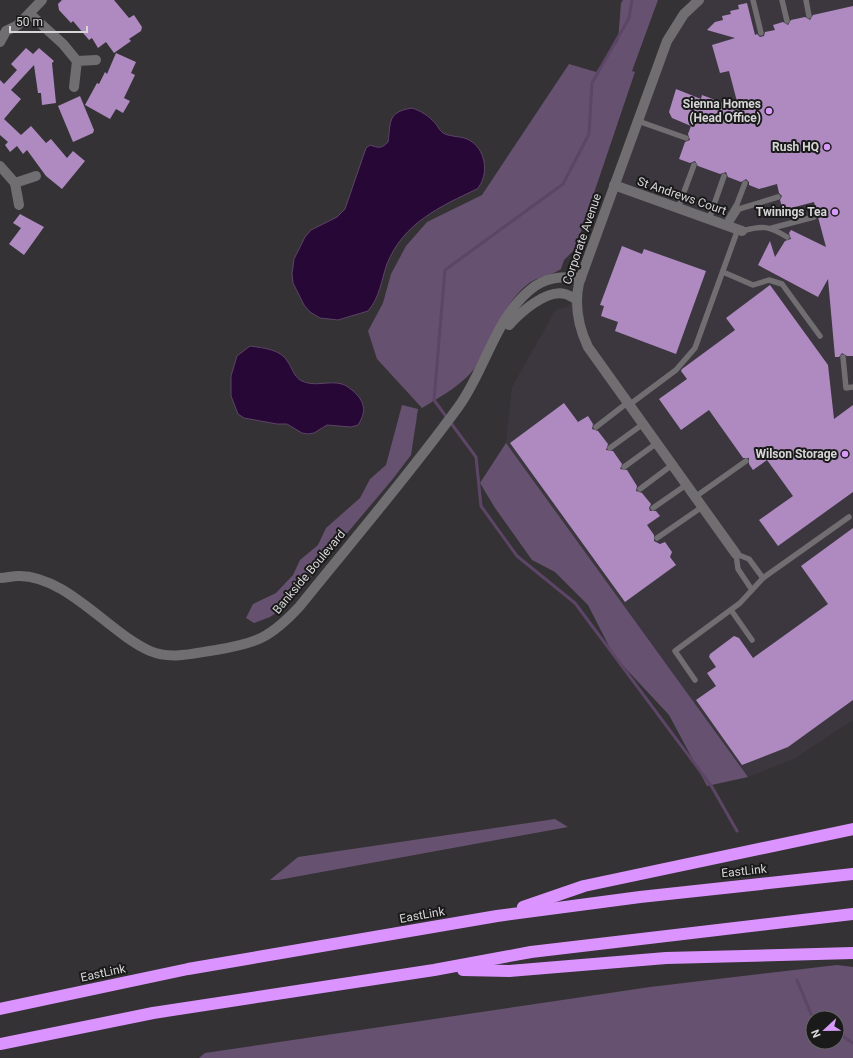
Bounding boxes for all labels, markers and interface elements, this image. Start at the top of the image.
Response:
scale bar [10,8,87,34]
text: 50 m [16,15,43,29]
place label: Sienna Homes (Head Office) [683,97,761,125]
marker: Sienna Homes (Head Office) [764,106,774,116]
place label: Rush HQ [772,140,819,154]
marker: Rush HQ [822,142,832,152]
street label: St Andrews Court [636,174,728,218]
street label: Corporate Avenue [560,192,604,286]
place label: Twinings Tea [756,205,828,219]
marker: Twinings Tea [830,207,840,217]
place label: Wilson Storage [755,447,838,461]
marker: Wilson Storage [840,449,850,459]
street label: Bankside Boulevard [270,527,348,617]
street label: EastLink [721,862,768,880]
street label: EastLink [398,904,447,926]
street label: EastLink [79,961,128,985]
north arrow [805,1010,845,1050]
text: N [809,1027,824,1040]

